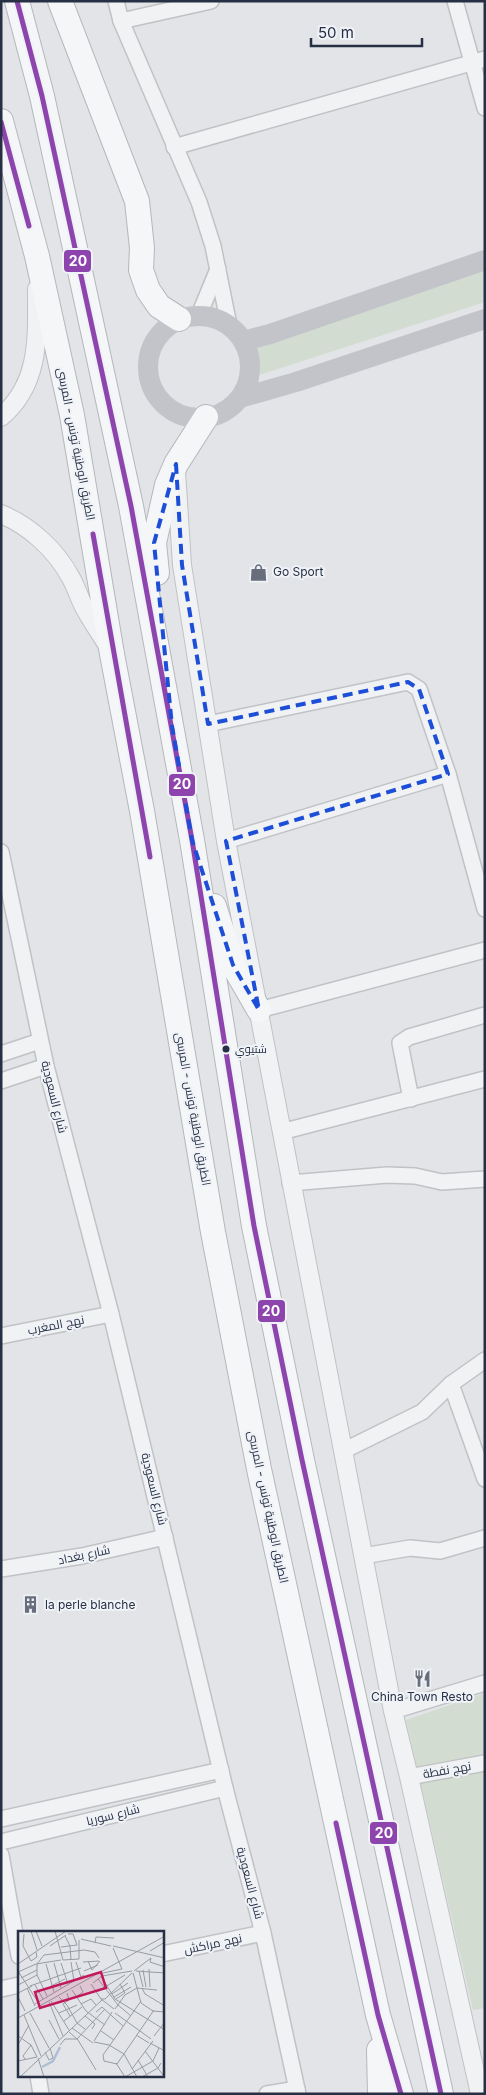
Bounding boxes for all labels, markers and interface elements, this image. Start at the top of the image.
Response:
scale bar [311,15,422,47]
text: 50 m [318,23,354,42]
line badge: 20 [63,249,92,273]
text: 20 [69,252,87,269]
street label: الطريق الوطنية تونس - المرسى [54,366,99,522]
shop icon: Go Sport [249,562,269,582]
place label: Go Sport [273,564,323,579]
line badge: 20 [168,773,196,797]
text: 20 [173,775,191,792]
street label: الطريق الوطنية تونس - المرسى [173,1031,214,1187]
place label: شتيوي [235,1042,267,1058]
marker: شتيوي [221,1044,231,1054]
street label: شارع السعودية [37,1059,71,1135]
line badge: 20 [257,1299,286,1323]
text: 20 [262,1302,280,1319]
street label: نهج المغرب [26,1312,86,1338]
street label: الطريق الوطنية تونس - المرسى [245,1429,292,1584]
street label: شارع السعودية [137,1451,171,1527]
street label: شارع بغداد [56,1542,112,1568]
building icon: la perle blanche [21,1595,41,1615]
place label: la perle blanche [45,1597,135,1612]
restaurant icon: China Town Resto [412,1668,432,1688]
place label: China Town Resto [371,1689,473,1704]
street label: نهج نفطة [422,1758,472,1782]
street label: شارع سوريا [85,1801,141,1829]
line badge: 20 [369,1821,398,1845]
text: 20 [375,1824,393,1841]
street label: شارع السعودية [233,1845,267,1921]
street label: نهج مراكش [182,1930,244,1958]
inset map [18,1931,164,2078]

